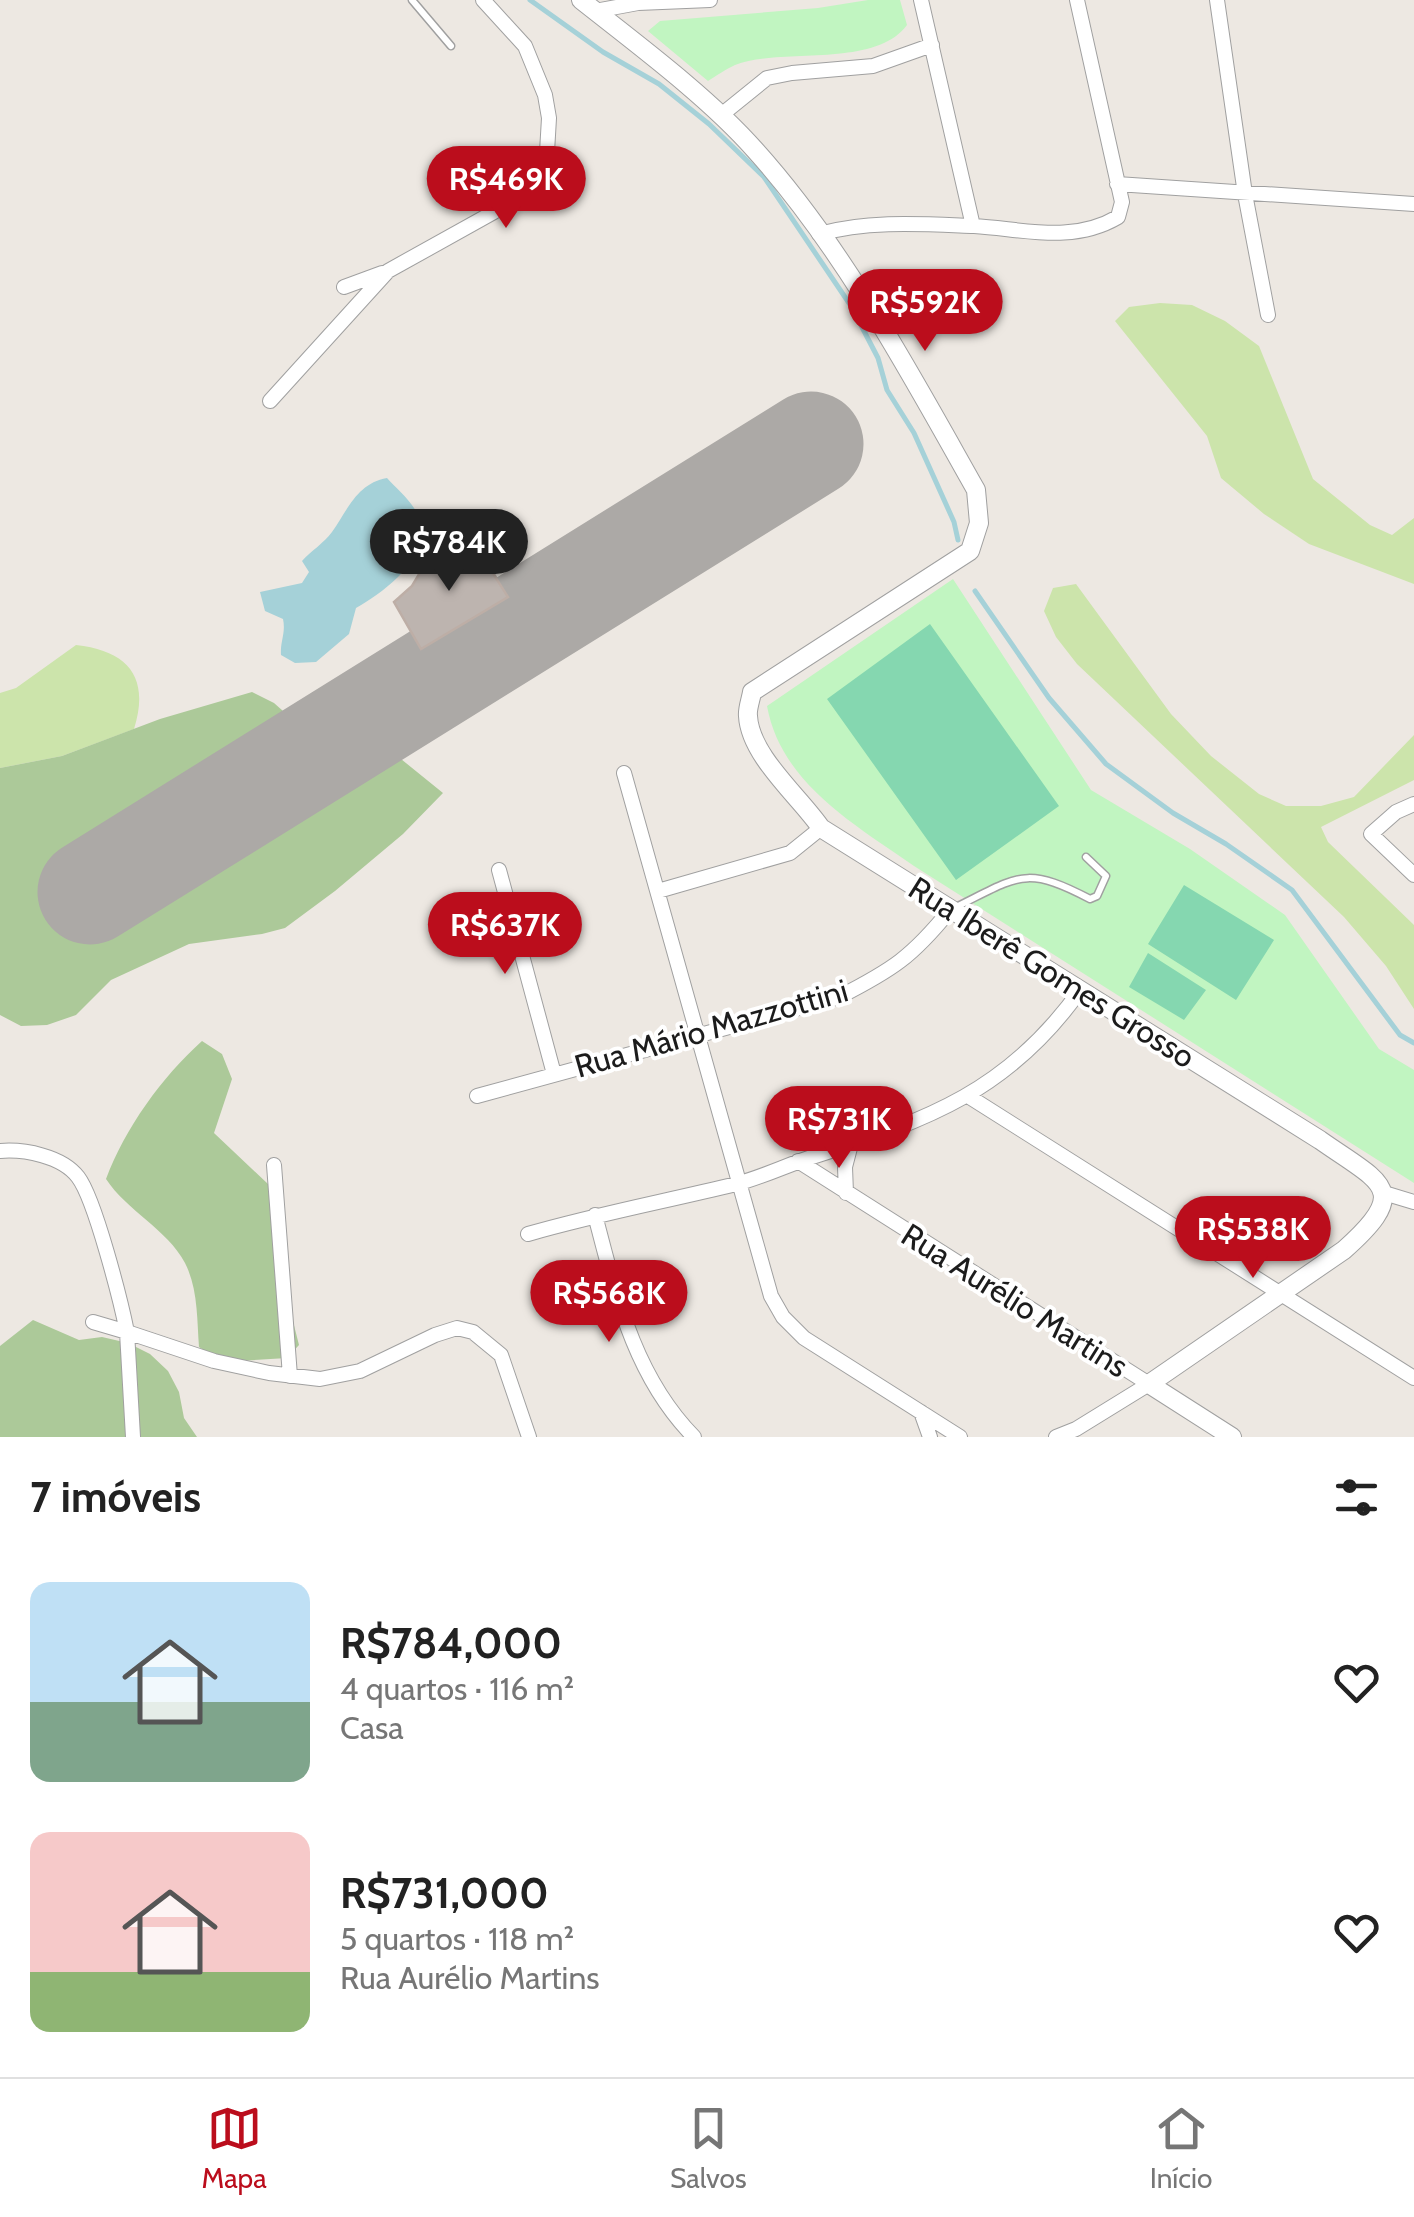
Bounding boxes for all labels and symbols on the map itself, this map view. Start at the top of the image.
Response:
pin: R$469K [425,146,587,231]
pin: R$592K [844,269,1006,354]
pin: R$784K [368,509,530,594]
street label: Rua Iberê Gomes Grosso [902,868,1202,1076]
pin: R$637K [424,892,586,977]
street label: Rua Mário Mazzottini [570,970,852,1086]
pin: R$731K [758,1086,920,1171]
pin: R$538K [1172,1196,1334,1281]
street label: Rua Aurélio Martins [895,1215,1135,1385]
pin: R$568K [528,1260,690,1345]

